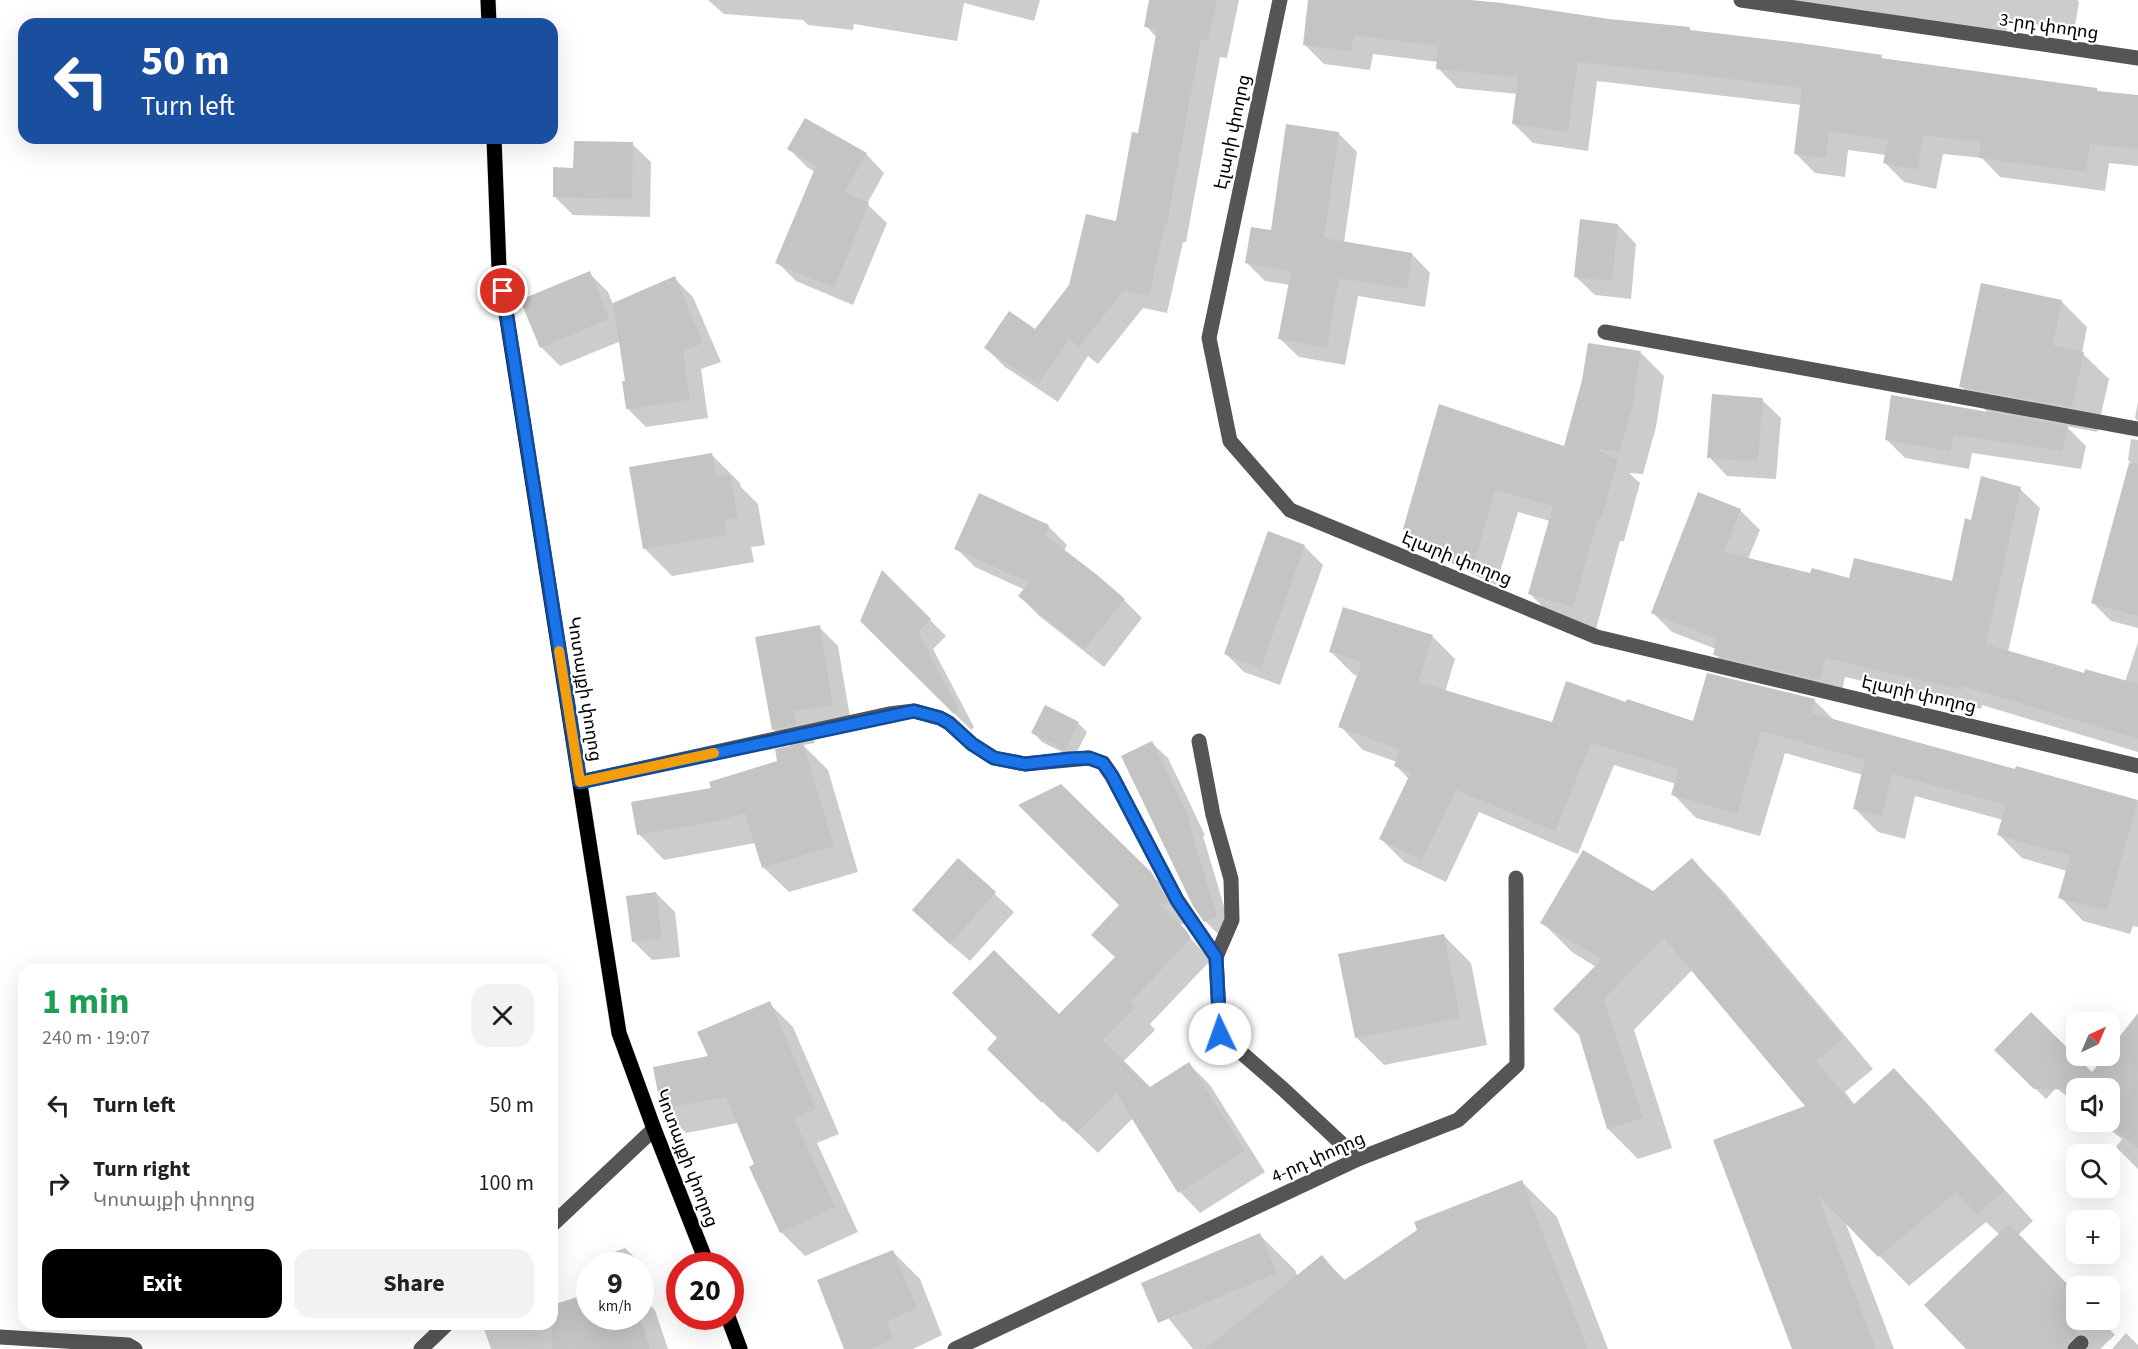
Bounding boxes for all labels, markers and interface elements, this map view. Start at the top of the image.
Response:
street label: 3-րդ փողոց [1998,7,2100,46]
text: 50 m [141,31,230,91]
icon: left [42,42,120,120]
street label: Էլարի փողոց [1208,72,1257,192]
text: Turn left [141,87,235,126]
pin [477,265,528,316]
icon: arrive [486,274,519,307]
street label: Էլարի փողոց [1398,525,1516,592]
street label: Կոտայքի փողոց [561,615,608,763]
street label: Էլարի փողոց [1859,669,1979,720]
text: 1 min [42,976,130,1027]
button: close [471,984,534,1047]
position arrow [1188,1002,1252,1066]
north arrow [2066,1012,2120,1066]
map controls [2066,1012,2120,1330]
text: 240 m · 19:07 [42,1024,150,1052]
button: sound [2066,1078,2120,1132]
street label: Կոտայքի փողոց [649,1086,724,1231]
icon: left [42,1089,75,1122]
text: Turn left [93,1089,175,1121]
text: 50 m [489,1089,534,1121]
street label: 4-րդ փողոց [1268,1126,1369,1189]
button: search [2066,1144,2120,1198]
text: Turn right [93,1153,190,1185]
icon: right [42,1167,75,1200]
text: 100 m [479,1167,534,1199]
text: Կոտայքի փողոց [93,1186,255,1214]
button: + [2066,1210,2120,1264]
button: Exit [42,1249,282,1318]
button: Share [294,1249,534,1318]
speed limit sign: 20 [666,1252,744,1330]
text: 9 [607,1262,623,1305]
button: − [2066,1276,2120,1330]
text: km/h [598,1296,632,1317]

